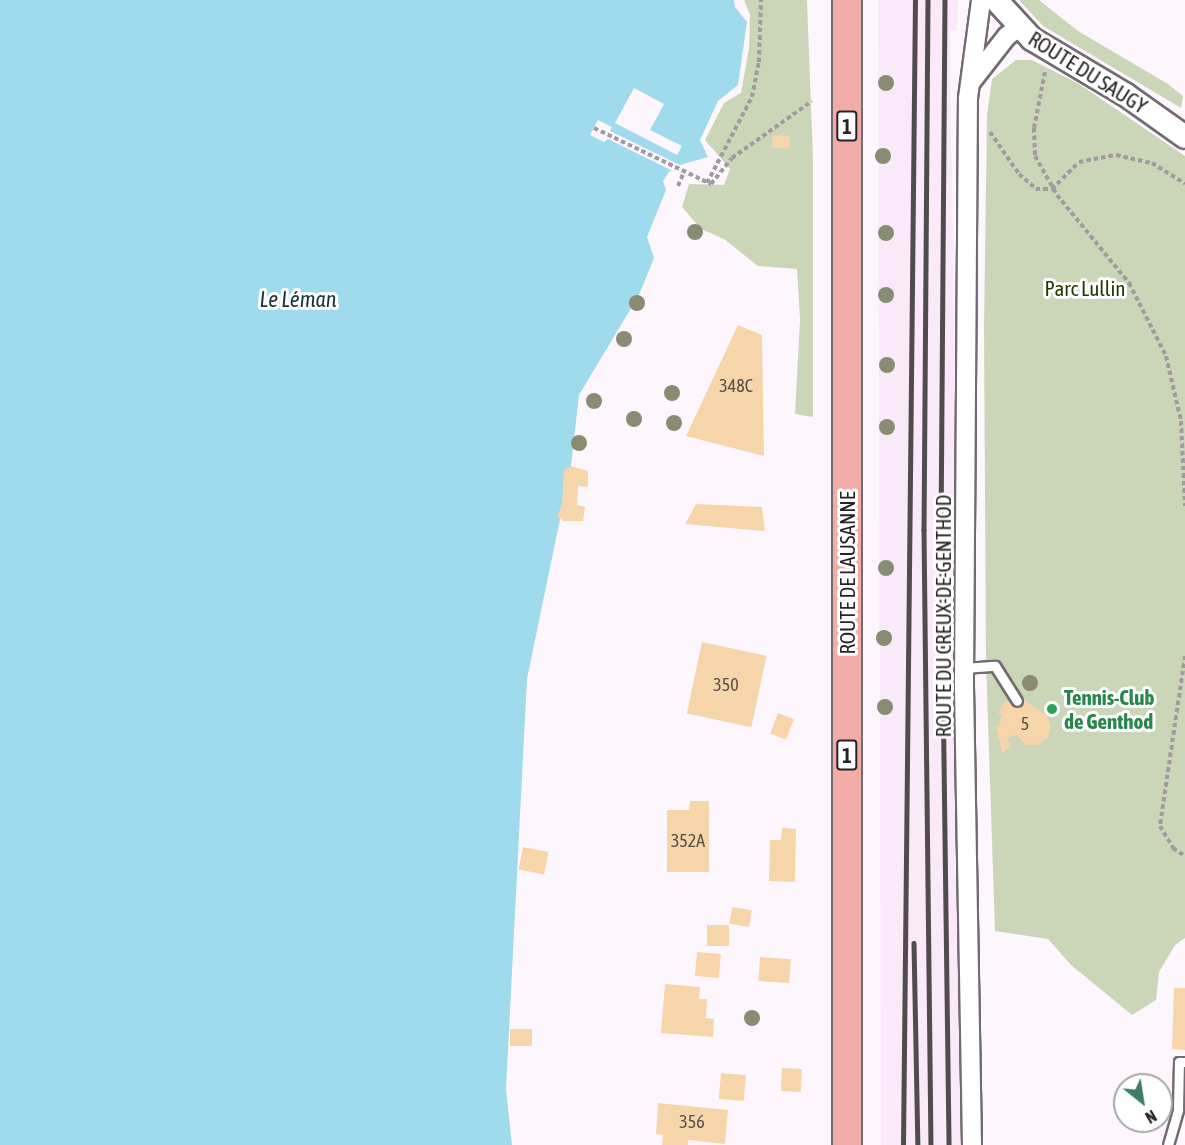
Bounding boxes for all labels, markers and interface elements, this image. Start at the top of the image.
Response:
street label: ROUTE DU SAUGY [1024,26,1152,118]
road number: 1 [835,109,859,143]
park label: Parc Lullin [1045,275,1125,301]
water label: Le Léman [260,287,336,313]
house number: 348C [719,375,753,397]
street label: ROUTE DE LAUSANNE [834,491,860,655]
street label: ROUTE DU CREUX-DE-GENTHOD [930,495,956,737]
house number: 350 [713,674,739,696]
place label: Tennis-Club de Genthod [1064,684,1154,734]
marker: Tennis-Club de Genthod [1045,702,1059,716]
house number: 5 [1021,713,1029,735]
road number: 1 [835,738,859,772]
house number: 352A [671,830,705,852]
north arrow [1113,1073,1173,1133]
text: N [1142,1107,1160,1127]
house number: 356 [679,1111,705,1133]

